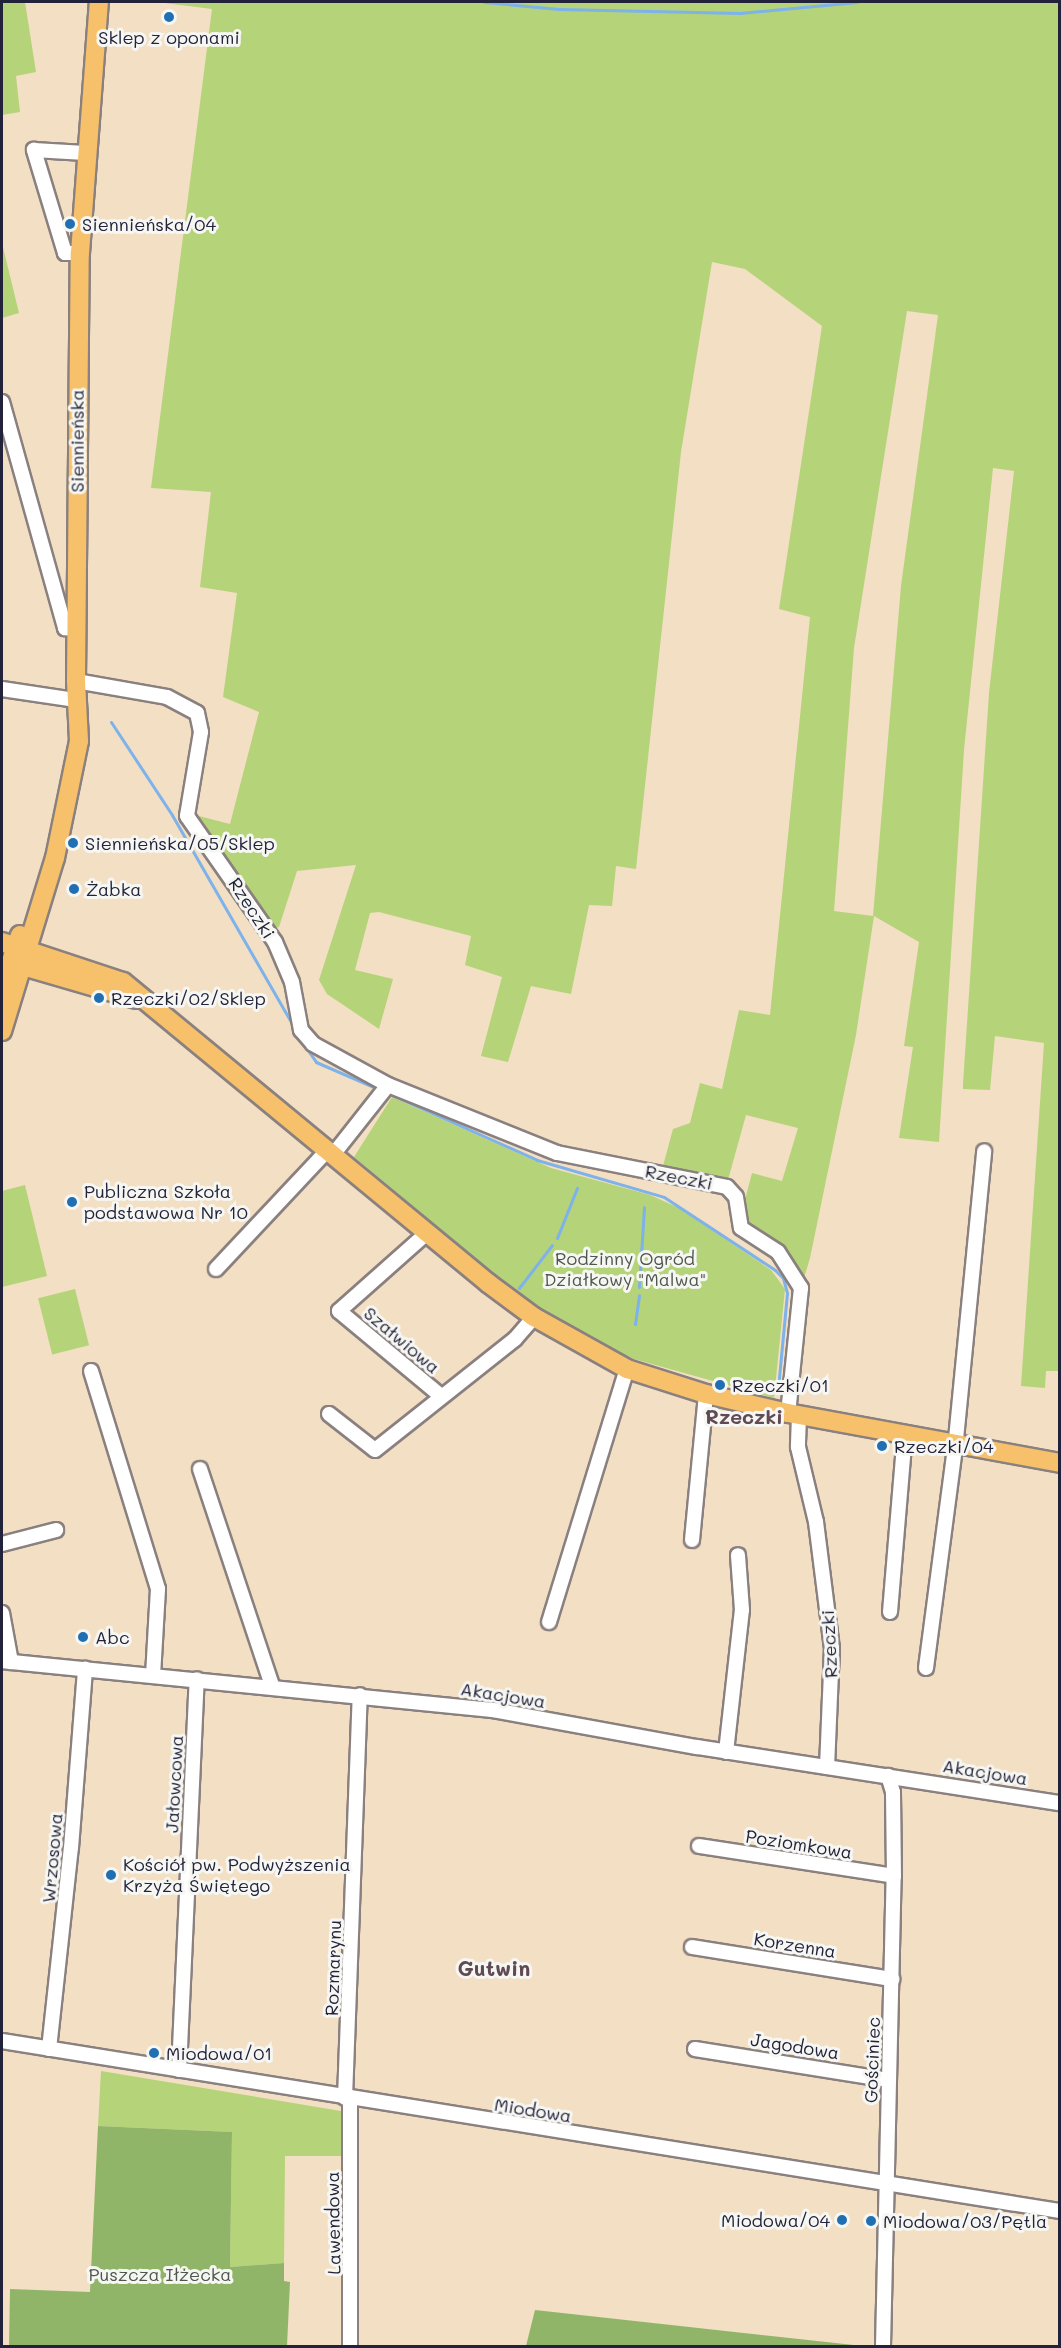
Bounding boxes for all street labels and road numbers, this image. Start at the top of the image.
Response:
street label: Siennieńska [66,390,88,492]
street label: Rzeczki [224,873,280,943]
street label: Rzeczki [643,1160,715,1194]
street label: Szałwiowa [360,1302,444,1378]
street label: Rzeczki [816,1609,842,1679]
street label: Akacjowa [459,1678,547,1712]
street label: Jałowcowa [161,1735,187,1833]
street label: Akacjowa [941,1755,1029,1789]
street label: Wrzosowa [37,1812,67,1904]
street label: Poziomkowa [744,1825,854,1863]
street label: Rozmarynu [321,1920,345,2016]
street label: Korzenna [752,1928,838,1962]
street label: Gościniec [860,2017,884,2103]
street label: Jagodowa [749,2028,841,2064]
street label: Miodowa [493,2093,573,2127]
street label: Lawendowa [321,2171,345,2275]

